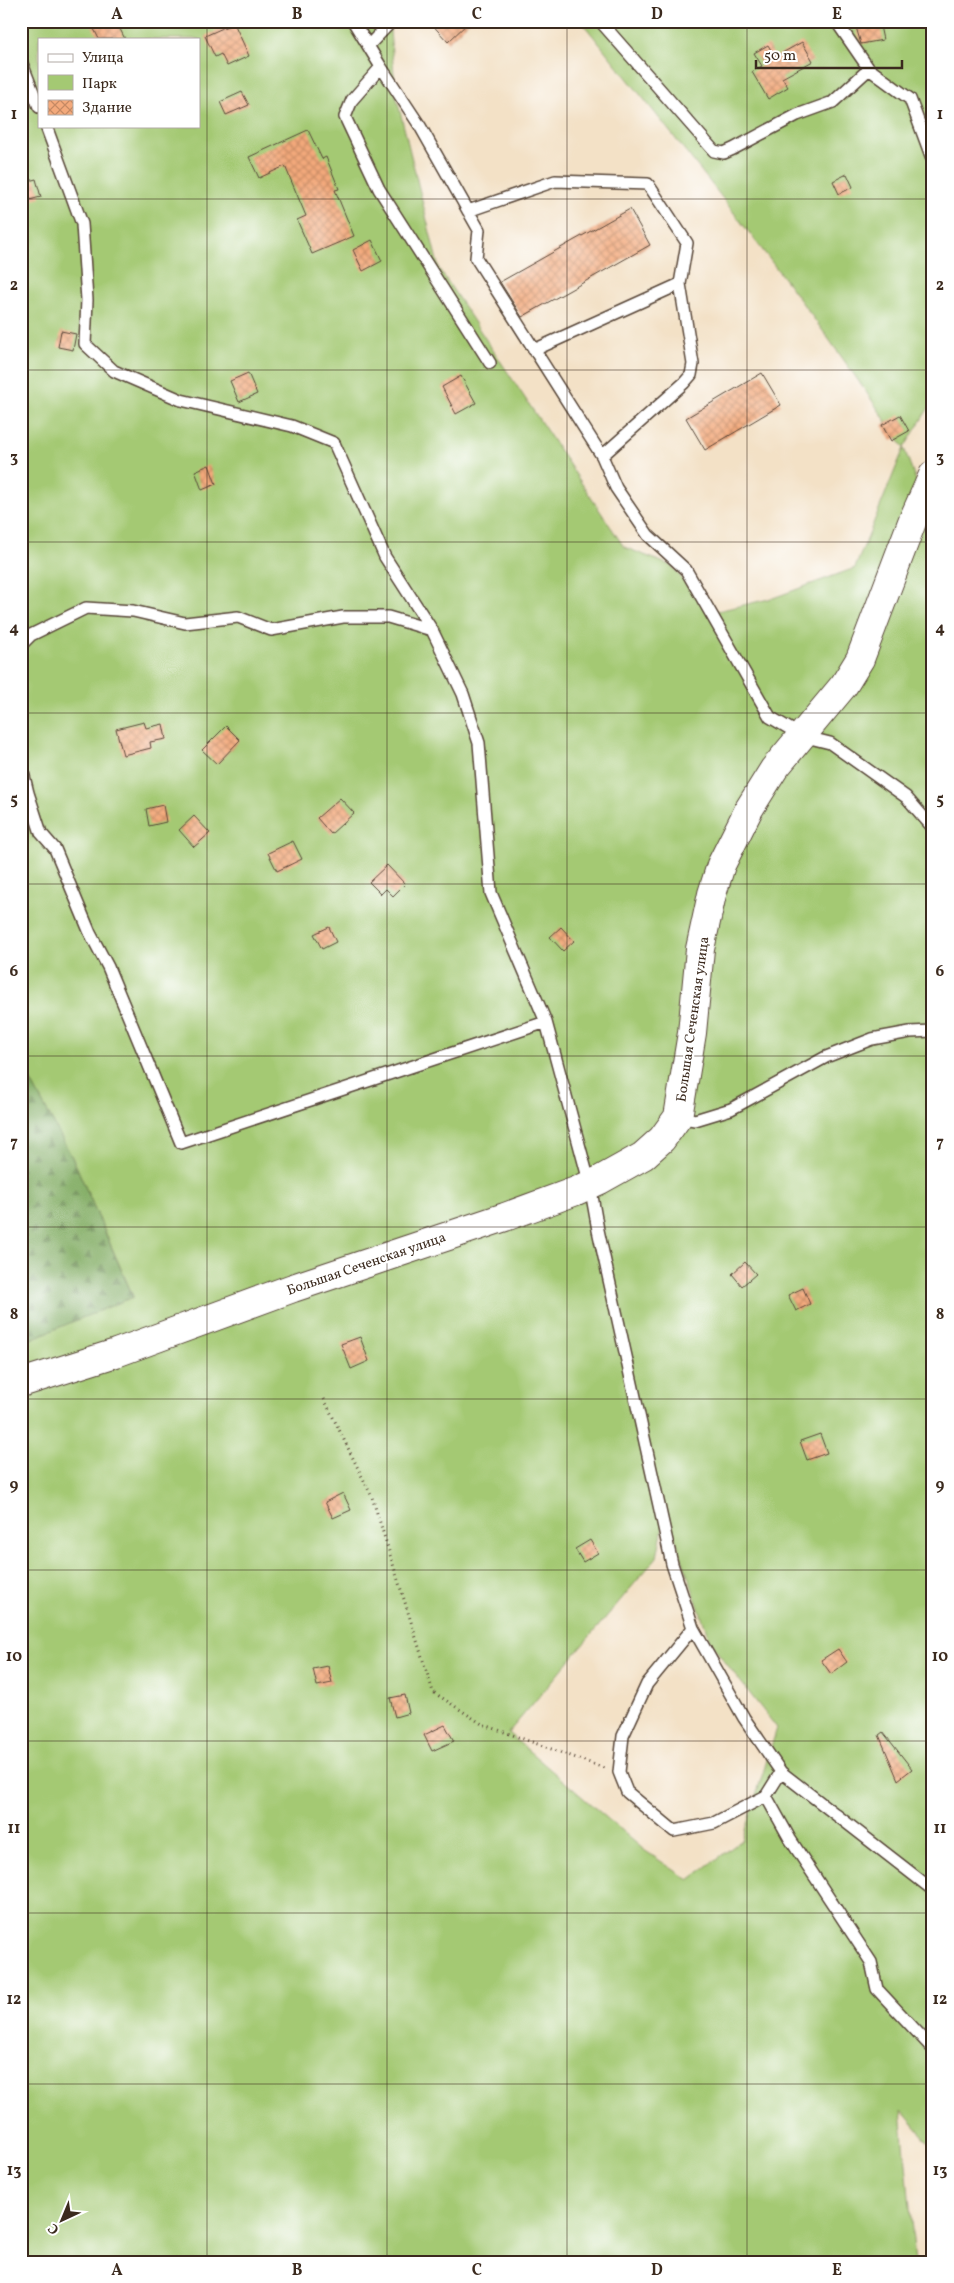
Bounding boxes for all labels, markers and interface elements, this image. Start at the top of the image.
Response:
text: A [111,4,123,26]
text: B [292,4,303,26]
text: C [472,4,482,26]
text: D [651,4,663,26]
text: E [832,4,842,26]
legend [38,38,200,128]
scale bar [756,38,903,70]
text: 50 m [764,46,796,67]
text: Улица [82,48,124,69]
text: Парк [82,74,117,95]
text: Здание [82,98,132,119]
text: 1 [11,104,17,126]
text: 1 [937,104,943,126]
text: 2 [10,275,18,297]
text: 2 [936,275,944,297]
text: 3 [10,447,18,469]
text: 3 [936,447,944,469]
text: 4 [9,618,19,640]
text: 4 [935,618,945,640]
text: 5 [10,789,18,811]
text: 5 [936,789,944,811]
street label: Большая Сеченская улица [672,935,715,1103]
text: 6 [10,961,19,983]
text: 6 [936,961,945,983]
text: 7 [10,1132,18,1154]
text: 7 [936,1132,944,1154]
street label: Большая Сеченская улица [284,1228,449,1301]
text: 8 [10,1304,18,1326]
text: 8 [936,1304,944,1326]
text: 9 [10,1475,19,1497]
text: 9 [936,1475,945,1497]
text: 10 [6,1646,22,1668]
text: 10 [932,1646,948,1668]
text: 11 [8,1818,20,1840]
text: 11 [934,1818,946,1840]
text: 12 [7,1989,21,2011]
text: 12 [933,1989,947,2011]
text: 13 [7,2160,21,2182]
text: 13 [933,2160,947,2182]
north arrow [38,2196,88,2246]
text: С [44,2218,64,2238]
text: A [111,2260,123,2282]
text: B [292,2260,303,2282]
text: C [472,2260,482,2282]
text: D [651,2260,663,2282]
text: E [832,2260,842,2282]

